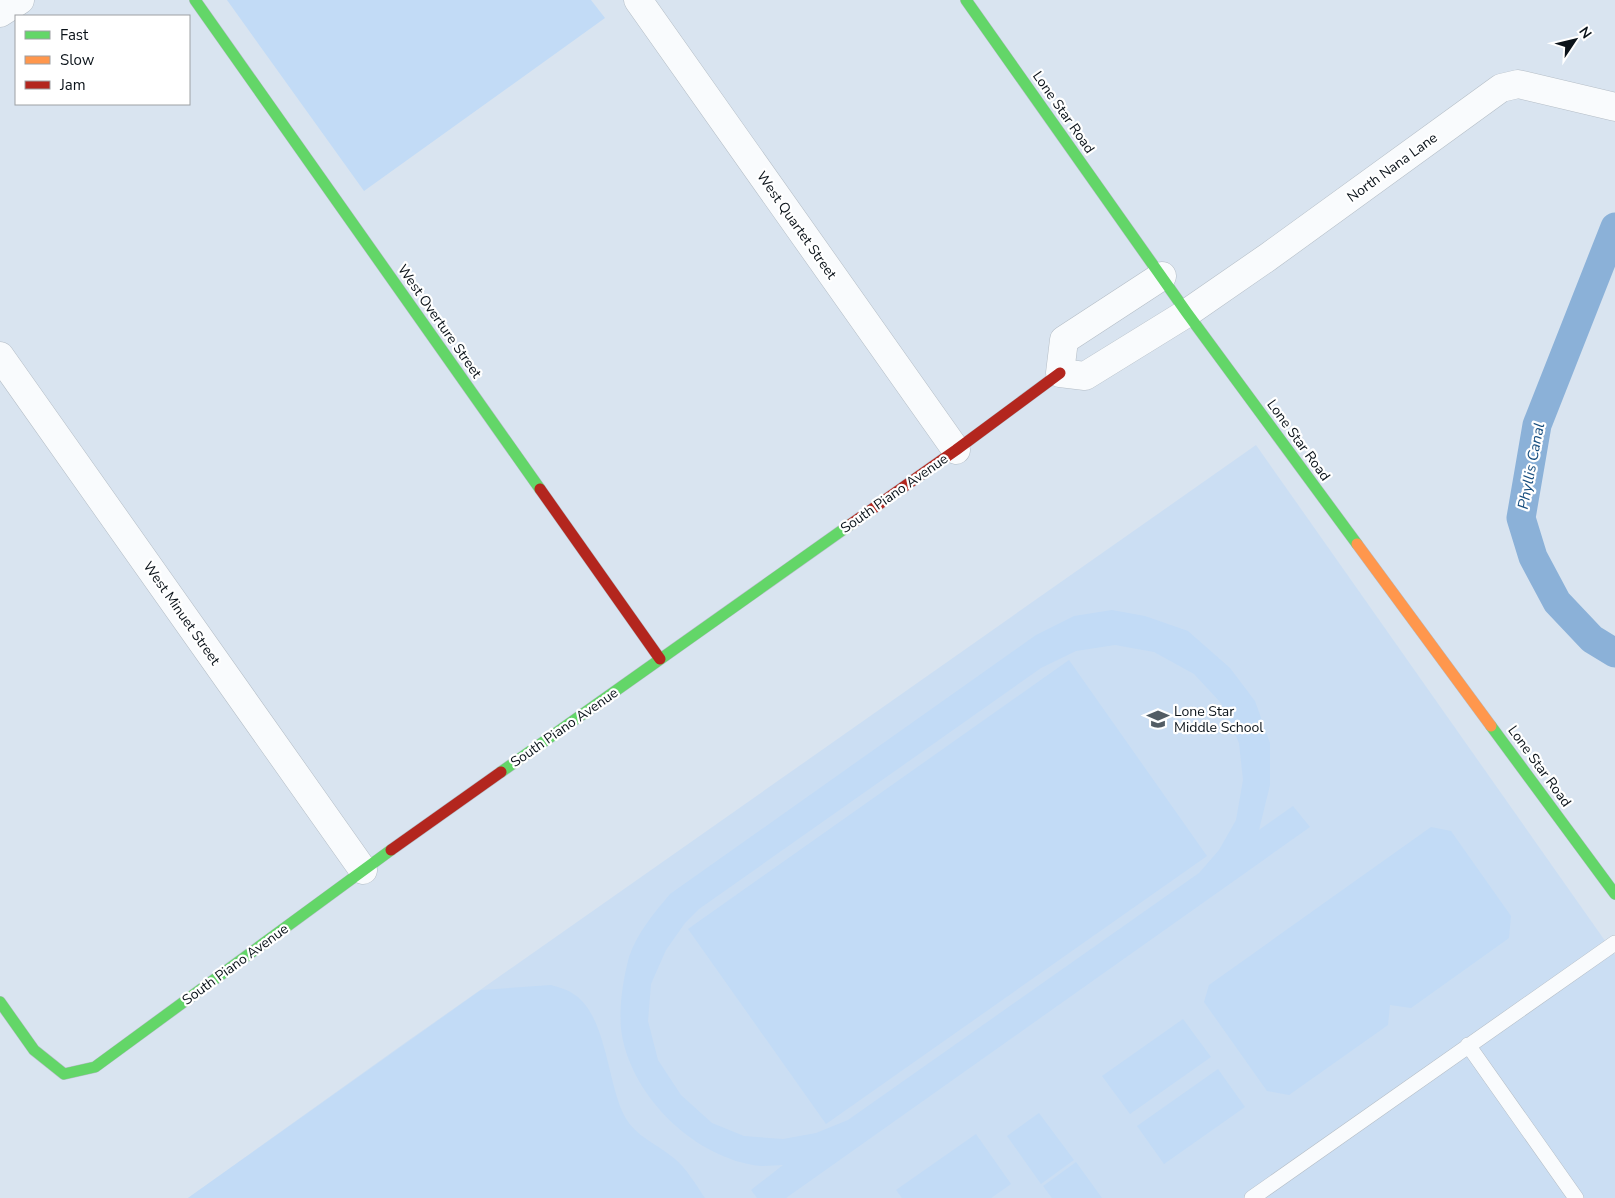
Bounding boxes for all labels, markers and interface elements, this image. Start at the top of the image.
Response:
legend [15,15,190,105]
north arrow [1550,15,1600,65]
text: N [1574,23,1596,43]
text: Fast [60,25,89,45]
text: Slow [60,50,95,70]
street label: Lone Star Road [1028,67,1099,157]
text: Jam [59,75,86,95]
street label: North Nana Lane [1343,128,1441,207]
street label: West Quartet Street [752,168,841,283]
street label: West Overture Street [393,261,486,382]
street label: Lone Star Road [1263,396,1335,485]
water label: Phyllis Canal [1513,421,1549,511]
street label: South Piano Avenue [837,449,952,538]
street label: West Minuet Street [139,558,225,669]
street label: South Piano Avenue [507,683,622,772]
place label: Lone Star Middle School [1174,702,1264,737]
school or university icon: Lone Star Middle School [1145,706,1171,732]
street label: Lone Star Road [1504,722,1576,811]
street label: South Piano Avenue [178,919,292,1009]

